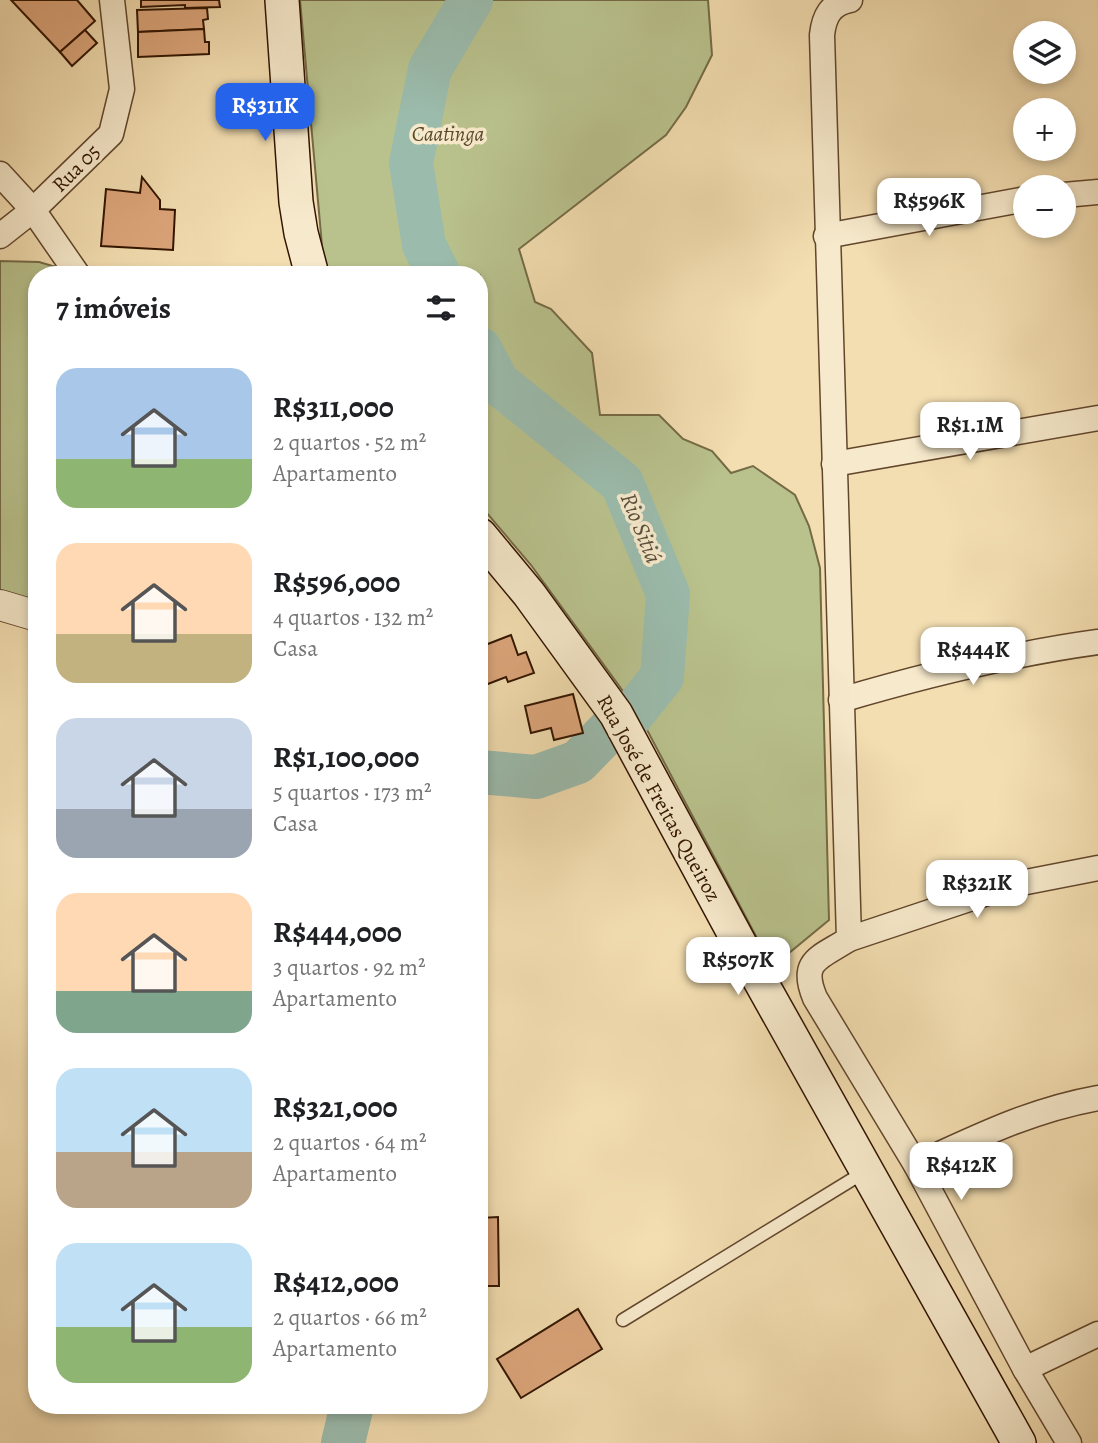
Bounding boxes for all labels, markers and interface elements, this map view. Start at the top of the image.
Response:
map controls [1013,21,1076,238]
button: layers [1013,21,1076,84]
pin: R$311K [208,83,322,143]
text: R$311K [232,90,298,121]
button: + [1013,98,1076,161]
park label: Caatinga [412,120,485,148]
street label: Rua 05 [46,138,106,198]
button: − [1013,175,1076,238]
pin: R$596K [872,178,986,238]
text: R$596K [893,185,965,216]
text: 7 imóveis [56,288,171,328]
icon: filters [422,289,460,327]
text: R$311,000 [273,387,394,427]
icon: home [112,396,196,480]
pin: R$1.1M [913,402,1027,462]
text: R$1.1M [936,409,1004,440]
text: 2 quartos · 52 m² [273,427,426,458]
text: Apartamento [273,458,397,489]
water label: Rio Sitiá [613,488,669,568]
text: R$596,000 [273,562,400,602]
icon: home [112,571,196,655]
text: 4 quartos · 132 m² [273,602,433,633]
pin: R$444K [916,628,1030,687]
text: Casa [273,633,318,664]
text: R$444K [936,634,1010,665]
street label: Rua José de Freitas Queiroz [590,689,728,907]
text: R$1,100,000 [273,737,419,777]
icon: home [112,746,196,830]
text: 5 quartos · 173 m² [273,777,432,808]
text: Casa [273,808,318,839]
pin: R$321K [920,860,1034,920]
text: R$321K [942,867,1012,898]
text: R$444,000 [273,912,402,952]
icon: home [112,921,196,1005]
pin: R$507K [681,937,795,997]
text: R$507K [702,944,774,975]
text: 3 quartos · 92 m² [273,952,426,983]
text: Apartamento [273,983,397,1014]
text: R$321,000 [273,1087,398,1127]
icon: home [112,1096,196,1180]
text: 2 quartos · 64 m² [273,1127,427,1158]
pin: R$412K [904,1142,1018,1202]
text: R$412K [926,1149,996,1180]
text: Apartamento [273,1158,397,1189]
text: R$412,000 [273,1262,399,1302]
icon: home [112,1271,196,1355]
text: 2 quartos · 66 m² [273,1302,427,1333]
text: Apartamento [273,1333,397,1364]

